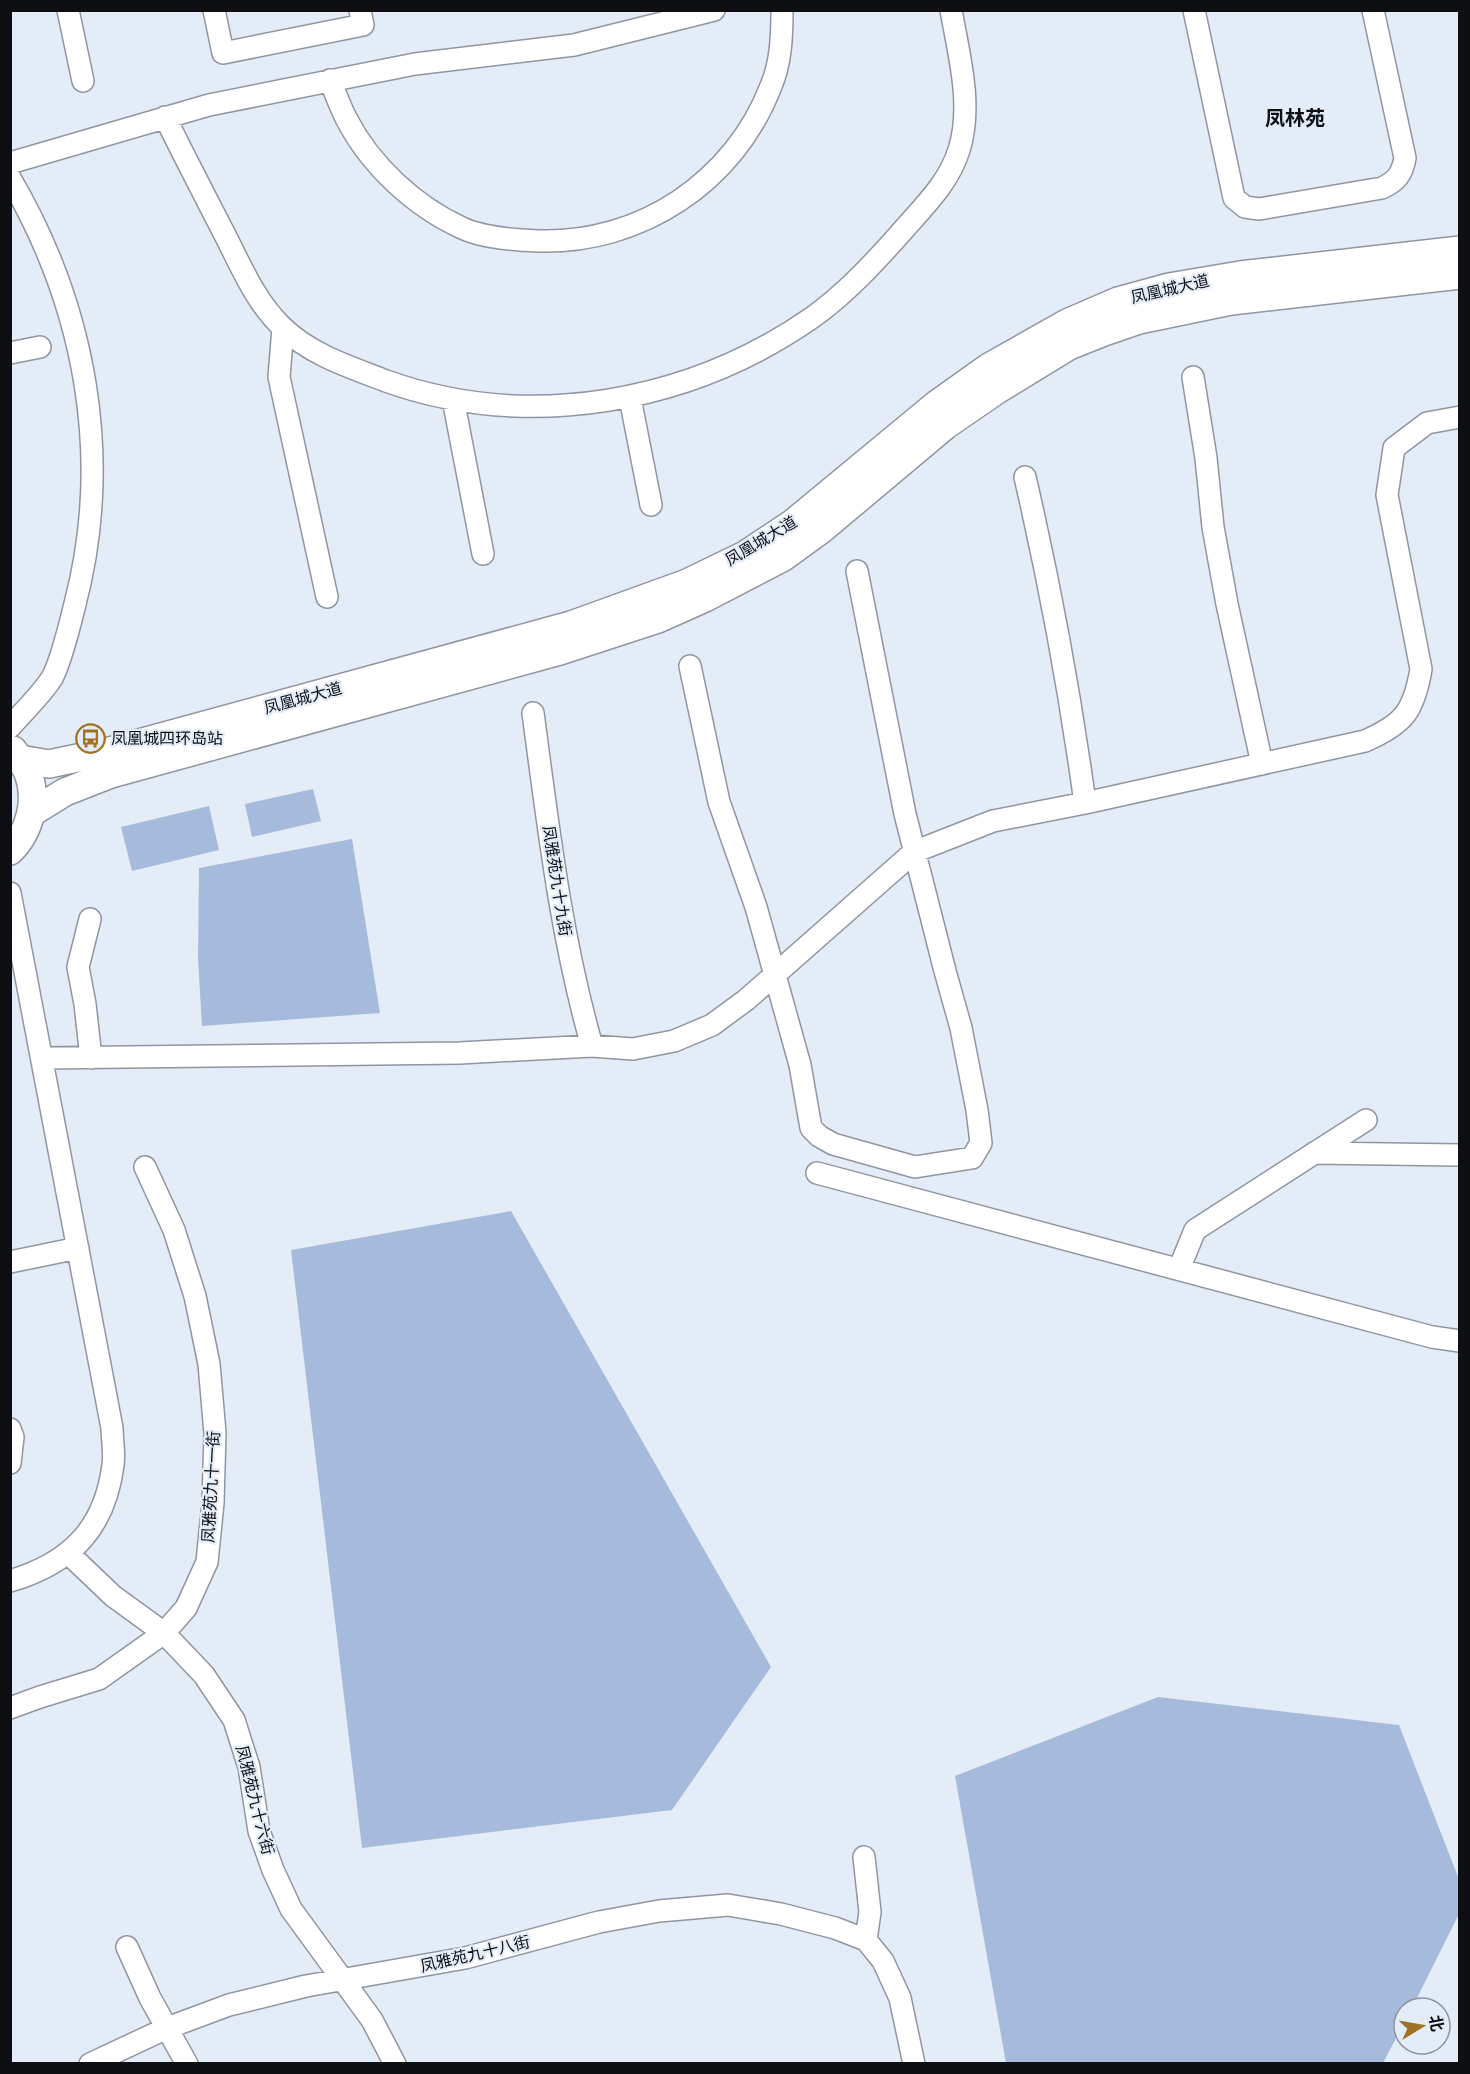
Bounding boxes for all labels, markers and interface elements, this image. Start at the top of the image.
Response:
district label: 凤林苑 [1265,105,1325,131]
street label: 凤凰城大道 [1129,270,1211,308]
street label: 凤凰城大道 [721,511,801,571]
street label: 凤凰城大道 [262,678,344,718]
bus stop icon: 凤凰城四环岛站 [74,722,106,754]
place label: 凤凰城四环岛站 [111,728,223,749]
street label: 凤雅苑九十九街 [538,824,576,938]
street label: 凤雅苑九十一街 [198,1431,224,1543]
street label: 凤雅苑九十六街 [231,1743,279,1857]
street label: 凤雅苑九十八街 [418,1931,532,1977]
north arrow [1392,1996,1452,2056]
text: 北 [1424,2013,1448,2033]

